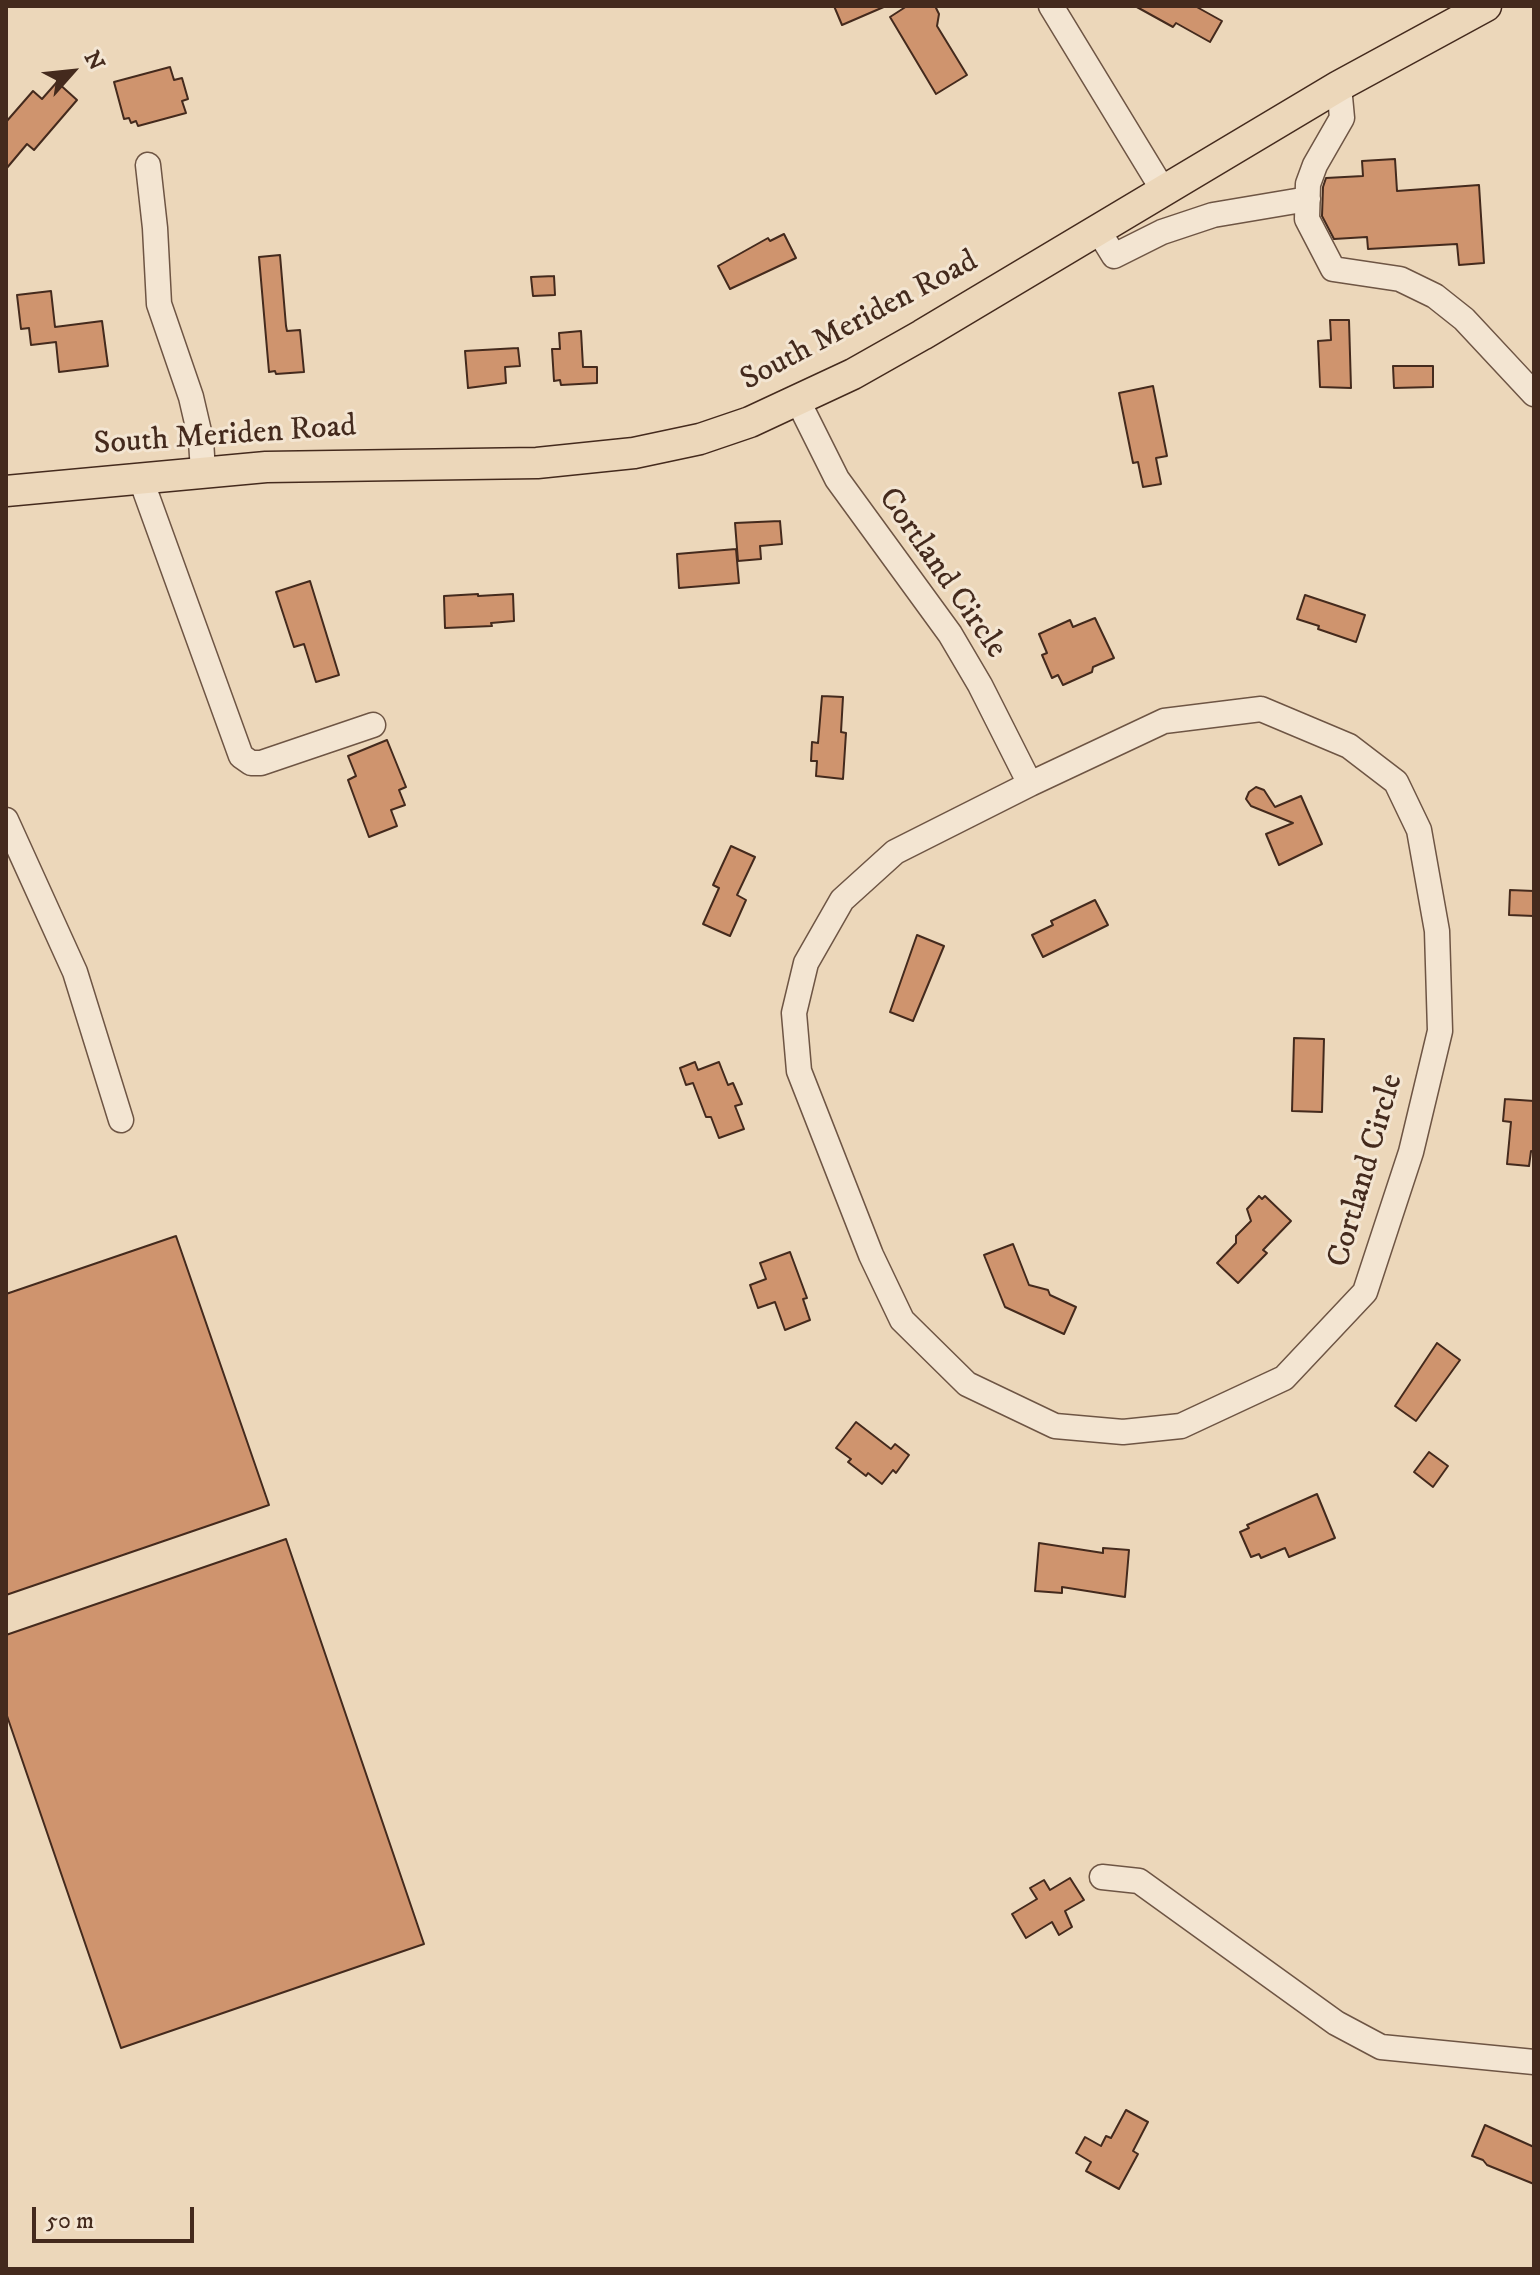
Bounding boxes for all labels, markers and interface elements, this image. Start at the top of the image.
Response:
north arrow [32,32,112,112]
text: N [78,47,110,75]
street label: South Meriden Road [735,243,985,401]
street label: South Meriden Road [93,409,357,465]
street label: Cortland Circle [868,481,1014,667]
street label: Cortland Circle [1321,1070,1413,1272]
scale bar [36,2191,198,2241]
text: 50 m [46,2206,94,2236]

